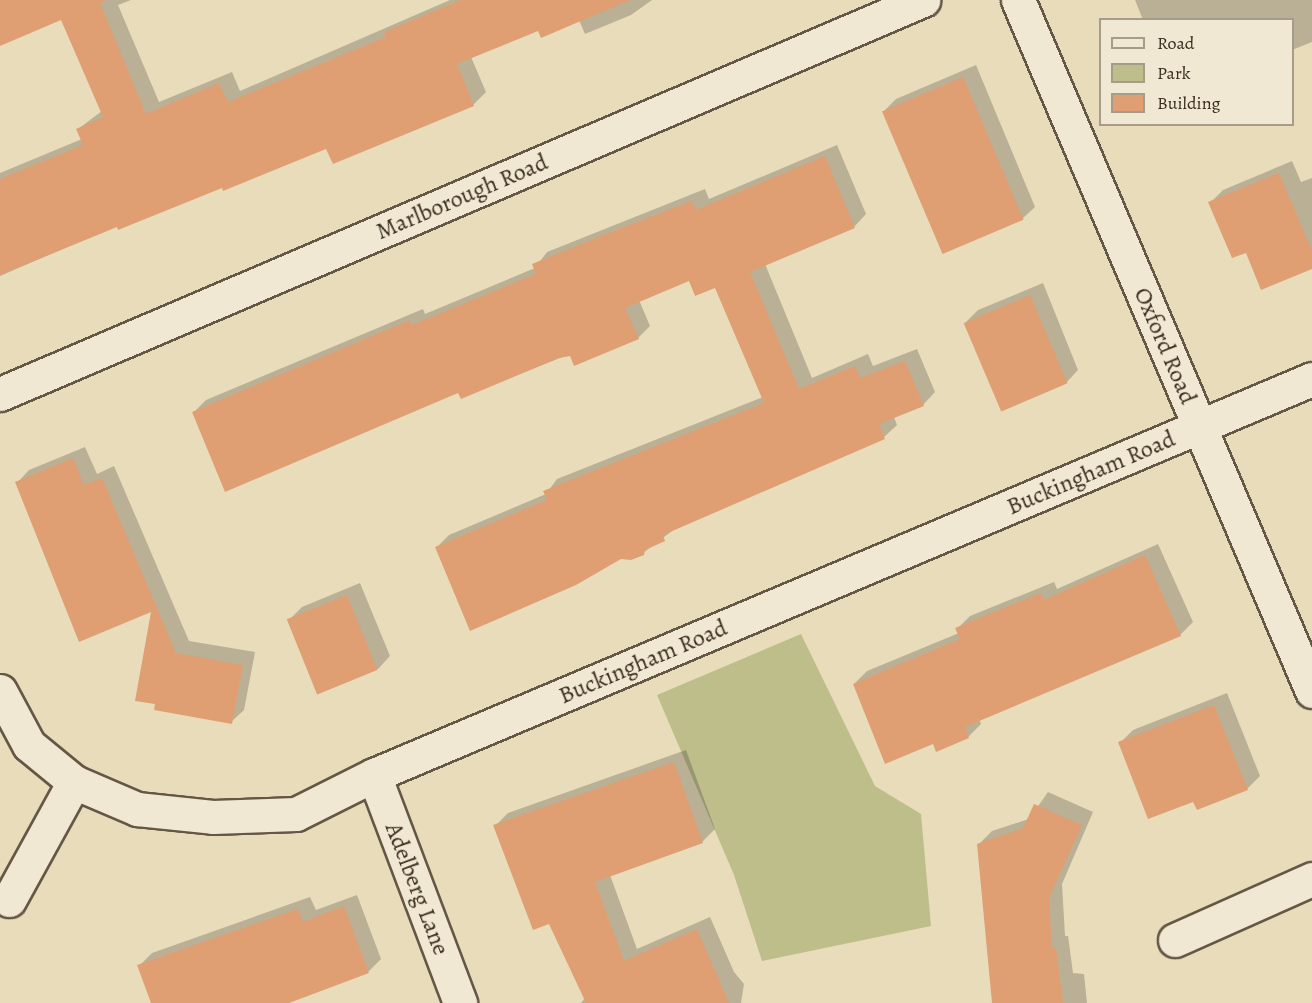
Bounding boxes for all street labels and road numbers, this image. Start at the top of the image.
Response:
street label: Marlborough Road [372,148,552,246]
street label: Oxford Road [1128,283,1202,409]
street label: Buckingham Road [1003,425,1179,521]
street label: Buckingham Road [555,614,731,710]
street label: Adelberg Lane [379,819,455,959]

